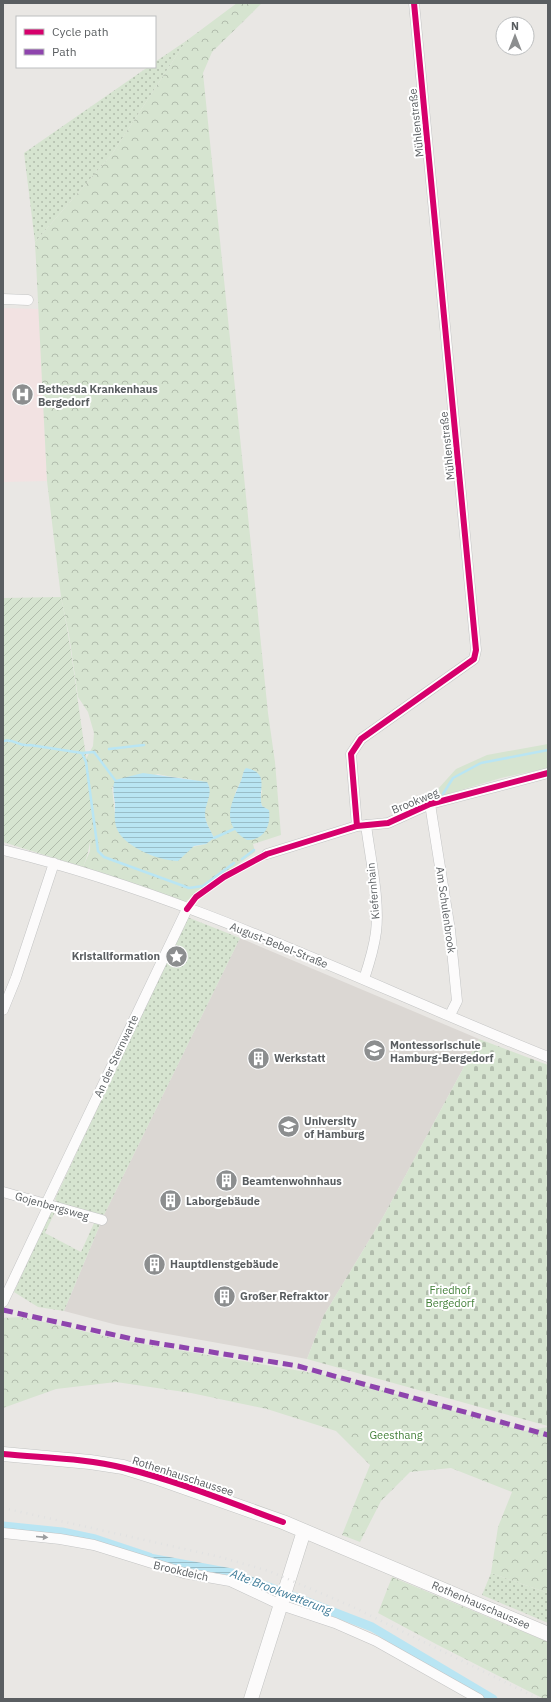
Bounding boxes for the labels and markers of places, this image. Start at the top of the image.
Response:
hospital icon: Bethesda Krankenhaus Bergedorf [10,382,36,408]
place label: Bethesda Krankenhaus Bergedorf [38,382,158,409]
place icon: Kristallformation [163,943,189,969]
place label: Kristallformation [72,949,160,963]
school or university icon: Montessorischule Hamburg-Bergedorf [361,1038,387,1064]
place label: Montessorischule Hamburg-Bergedorf [390,1038,494,1065]
building icon: Werkstatt [246,1045,272,1071]
place label: Werkstatt [274,1051,326,1065]
school or university icon: University of Hamburg [276,1114,302,1140]
place label: University of Hamburg [304,1114,365,1141]
building icon: Beamtenwohnhaus [214,1168,240,1194]
place label: Beamtenwohnhaus [242,1174,342,1188]
building icon: Laborgebäude [157,1188,183,1214]
place label: Laborgebäude [186,1194,260,1208]
building icon: Hauptdienstgebäude [141,1251,167,1277]
place label: Hauptdienstgebäude [170,1257,278,1271]
building icon: Großer Refraktor [211,1283,237,1309]
place label: Großer Refraktor [240,1289,329,1303]

